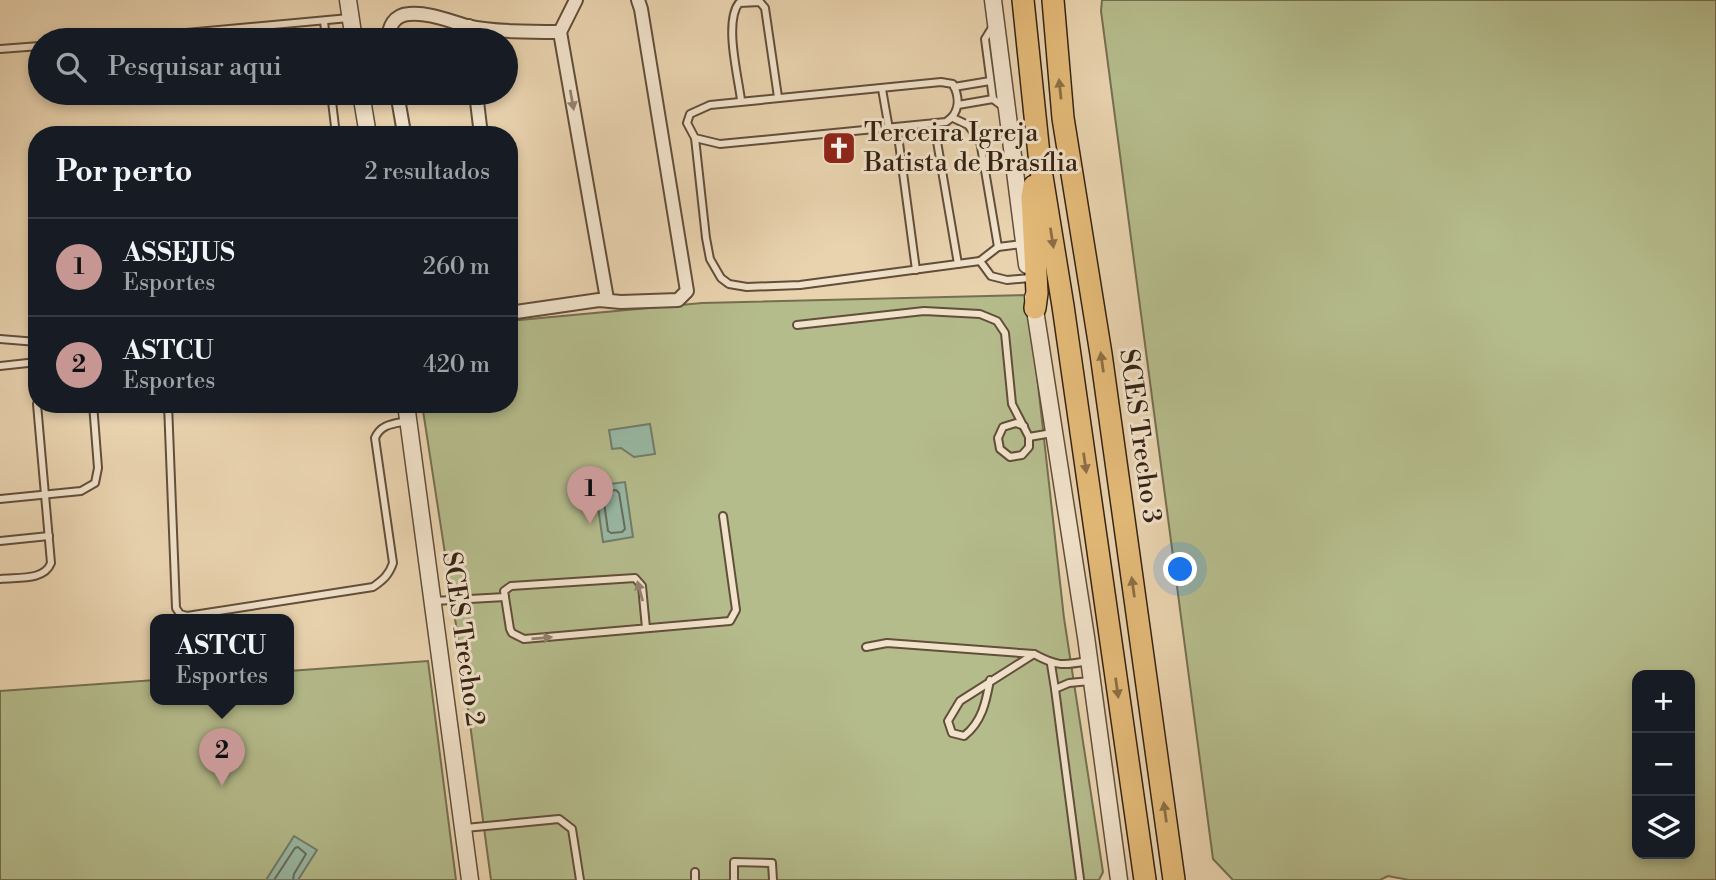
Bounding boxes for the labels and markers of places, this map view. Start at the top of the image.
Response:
place label: Terceira Igreja Batista de Brasília [863,117,1079,179]
church icon: Terceira Igreja Batista de Brasília [820,129,858,167]
pin: 1 [567,466,613,524]
pin: 2 [199,728,245,786]

